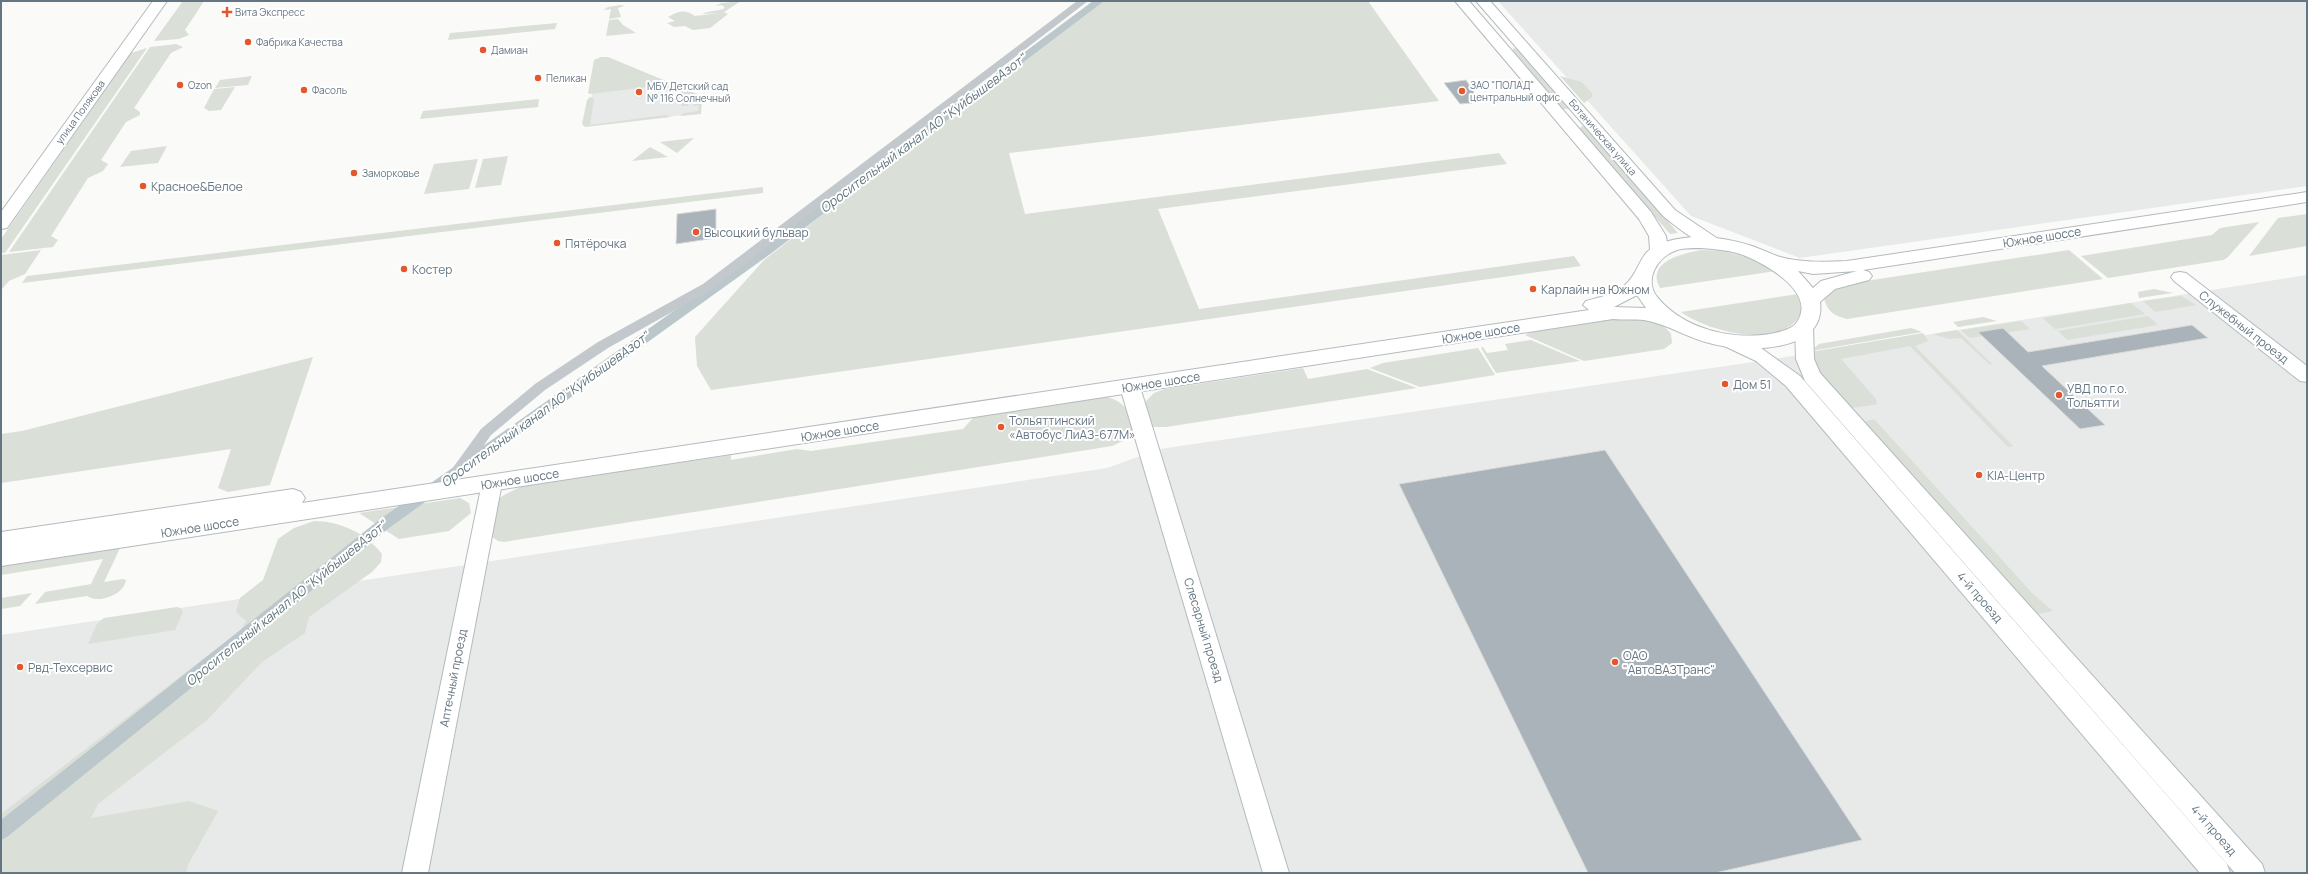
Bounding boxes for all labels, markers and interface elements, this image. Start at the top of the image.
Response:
place label: Вита Экспресс [235,5,306,19]
marker: Вита Экспресс [222,7,232,17]
place label: Фабрика Качества [256,35,343,49]
marker: Фабрика Качества [243,37,253,47]
place label: Дамиан [491,43,528,57]
marker: Дамиан [478,45,488,55]
water label: Оросительный канал АО "КуйбышевАзот" [816,48,1031,217]
place label: Пеликан [546,71,587,85]
marker: Пеликан [533,73,543,83]
street label: улица Полякова [52,77,108,147]
place label: Ozon [188,78,212,92]
place label: ЗАО "ПОЛАД" центральный офис [1470,78,1561,104]
place label: МБУ Детский сад № 116 Солнечный [647,79,730,105]
marker: Ozon [175,80,185,90]
place label: Фасоль [312,83,347,97]
marker: Фасоль [299,85,309,95]
marker: ЗАО "ПОЛАД" центральный офис [1457,86,1467,96]
marker: МБУ Детский сад № 116 Солнечный [634,87,644,97]
street label: Ботаническая улица [1566,96,1640,178]
place label: Заморковье [362,166,420,180]
marker: Заморковье [349,168,359,178]
place label: Красное&Белое [151,178,243,195]
marker: Красное&Белое [138,181,148,191]
street label: Южное шоссе [2002,222,2082,252]
place label: Высоцкий бульвар [704,224,809,241]
marker: Высоцкий бульвар [691,227,701,237]
place label: Пятёрочка [565,235,626,252]
marker: Пятёрочка [552,238,562,248]
place label: Костер [412,261,452,278]
marker: Костер [399,264,409,274]
place label: Карлайн на Южном [1541,281,1650,298]
marker: Карлайн на Южном [1528,284,1538,294]
street label: Служебный проезд [2196,287,2292,367]
street label: Южное шоссе [1441,318,1521,348]
water label: Оросительный канал АО "КуйбышевАзот" [437,326,655,491]
street label: Южное шоссе [1121,367,1201,397]
place label: Дом 51 [1733,376,1771,393]
marker: Дом 51 [1720,379,1730,389]
place label: УВД по г.о. Тольятти [2067,380,2127,411]
marker: УВД по г.о. Тольятти [2054,390,2064,400]
place label: Тольяттинский «Автобус ЛиАЗ-677М» [1009,412,1136,443]
street label: Южное шоссе [800,416,880,446]
marker: Тольяттинский «Автобус ЛиАЗ-677М» [996,422,1006,432]
street label: Южное шоссе [480,464,560,494]
place label: KIA-Центр [1987,467,2045,484]
marker: KIA-Центр [1974,470,1984,480]
street label: Южное шоссе [160,512,240,542]
water label: Оросительный канал АО "КуйбышевАзот" [182,515,392,690]
street label: 4-й проезд [1953,568,2007,626]
street label: Слесарный проезд [1180,576,1228,684]
street label: Аптечный проезд [435,628,471,728]
place label: ОАО "АвтоВАЗТранс" [1623,647,1715,678]
marker: ОАО "АвтоВАЗТранс" [1610,657,1620,667]
place label: Рвд-Техсервис [28,659,113,676]
marker: Рвд-Техсервис [15,662,25,672]
street label: 4-й проезд [2187,801,2241,859]

